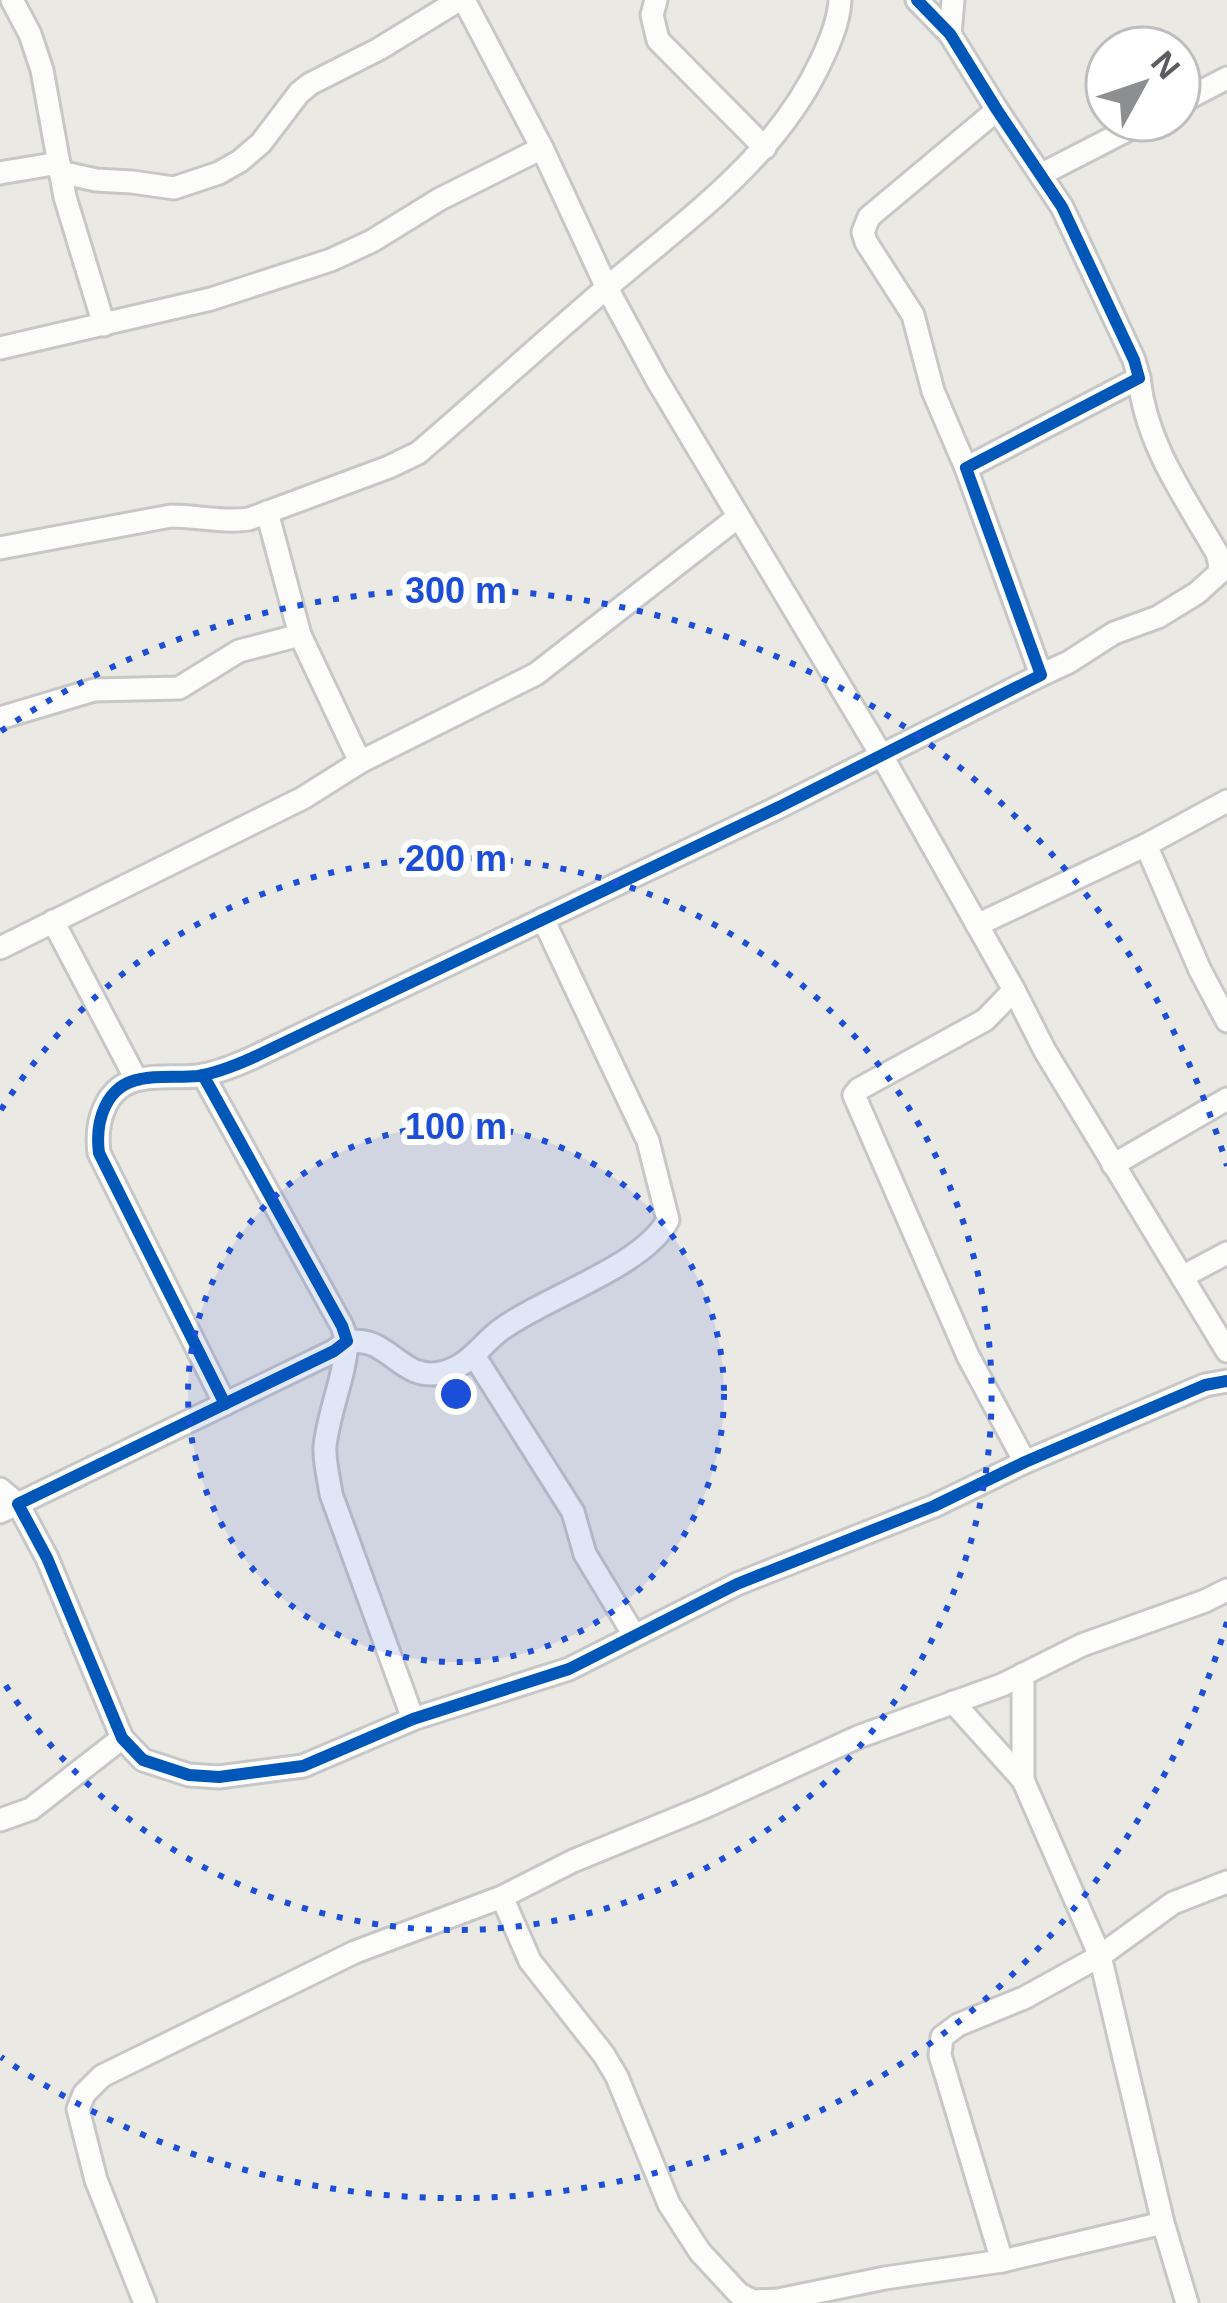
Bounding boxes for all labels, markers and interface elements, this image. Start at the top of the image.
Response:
north arrow [1083,24,1203,144]
text: N [1144,44,1187,86]
text: 300 m [405,570,507,611]
text: 200 m [405,838,507,879]
text: 100 m [405,1106,507,1147]
centre of rings [435,1373,477,1415]

